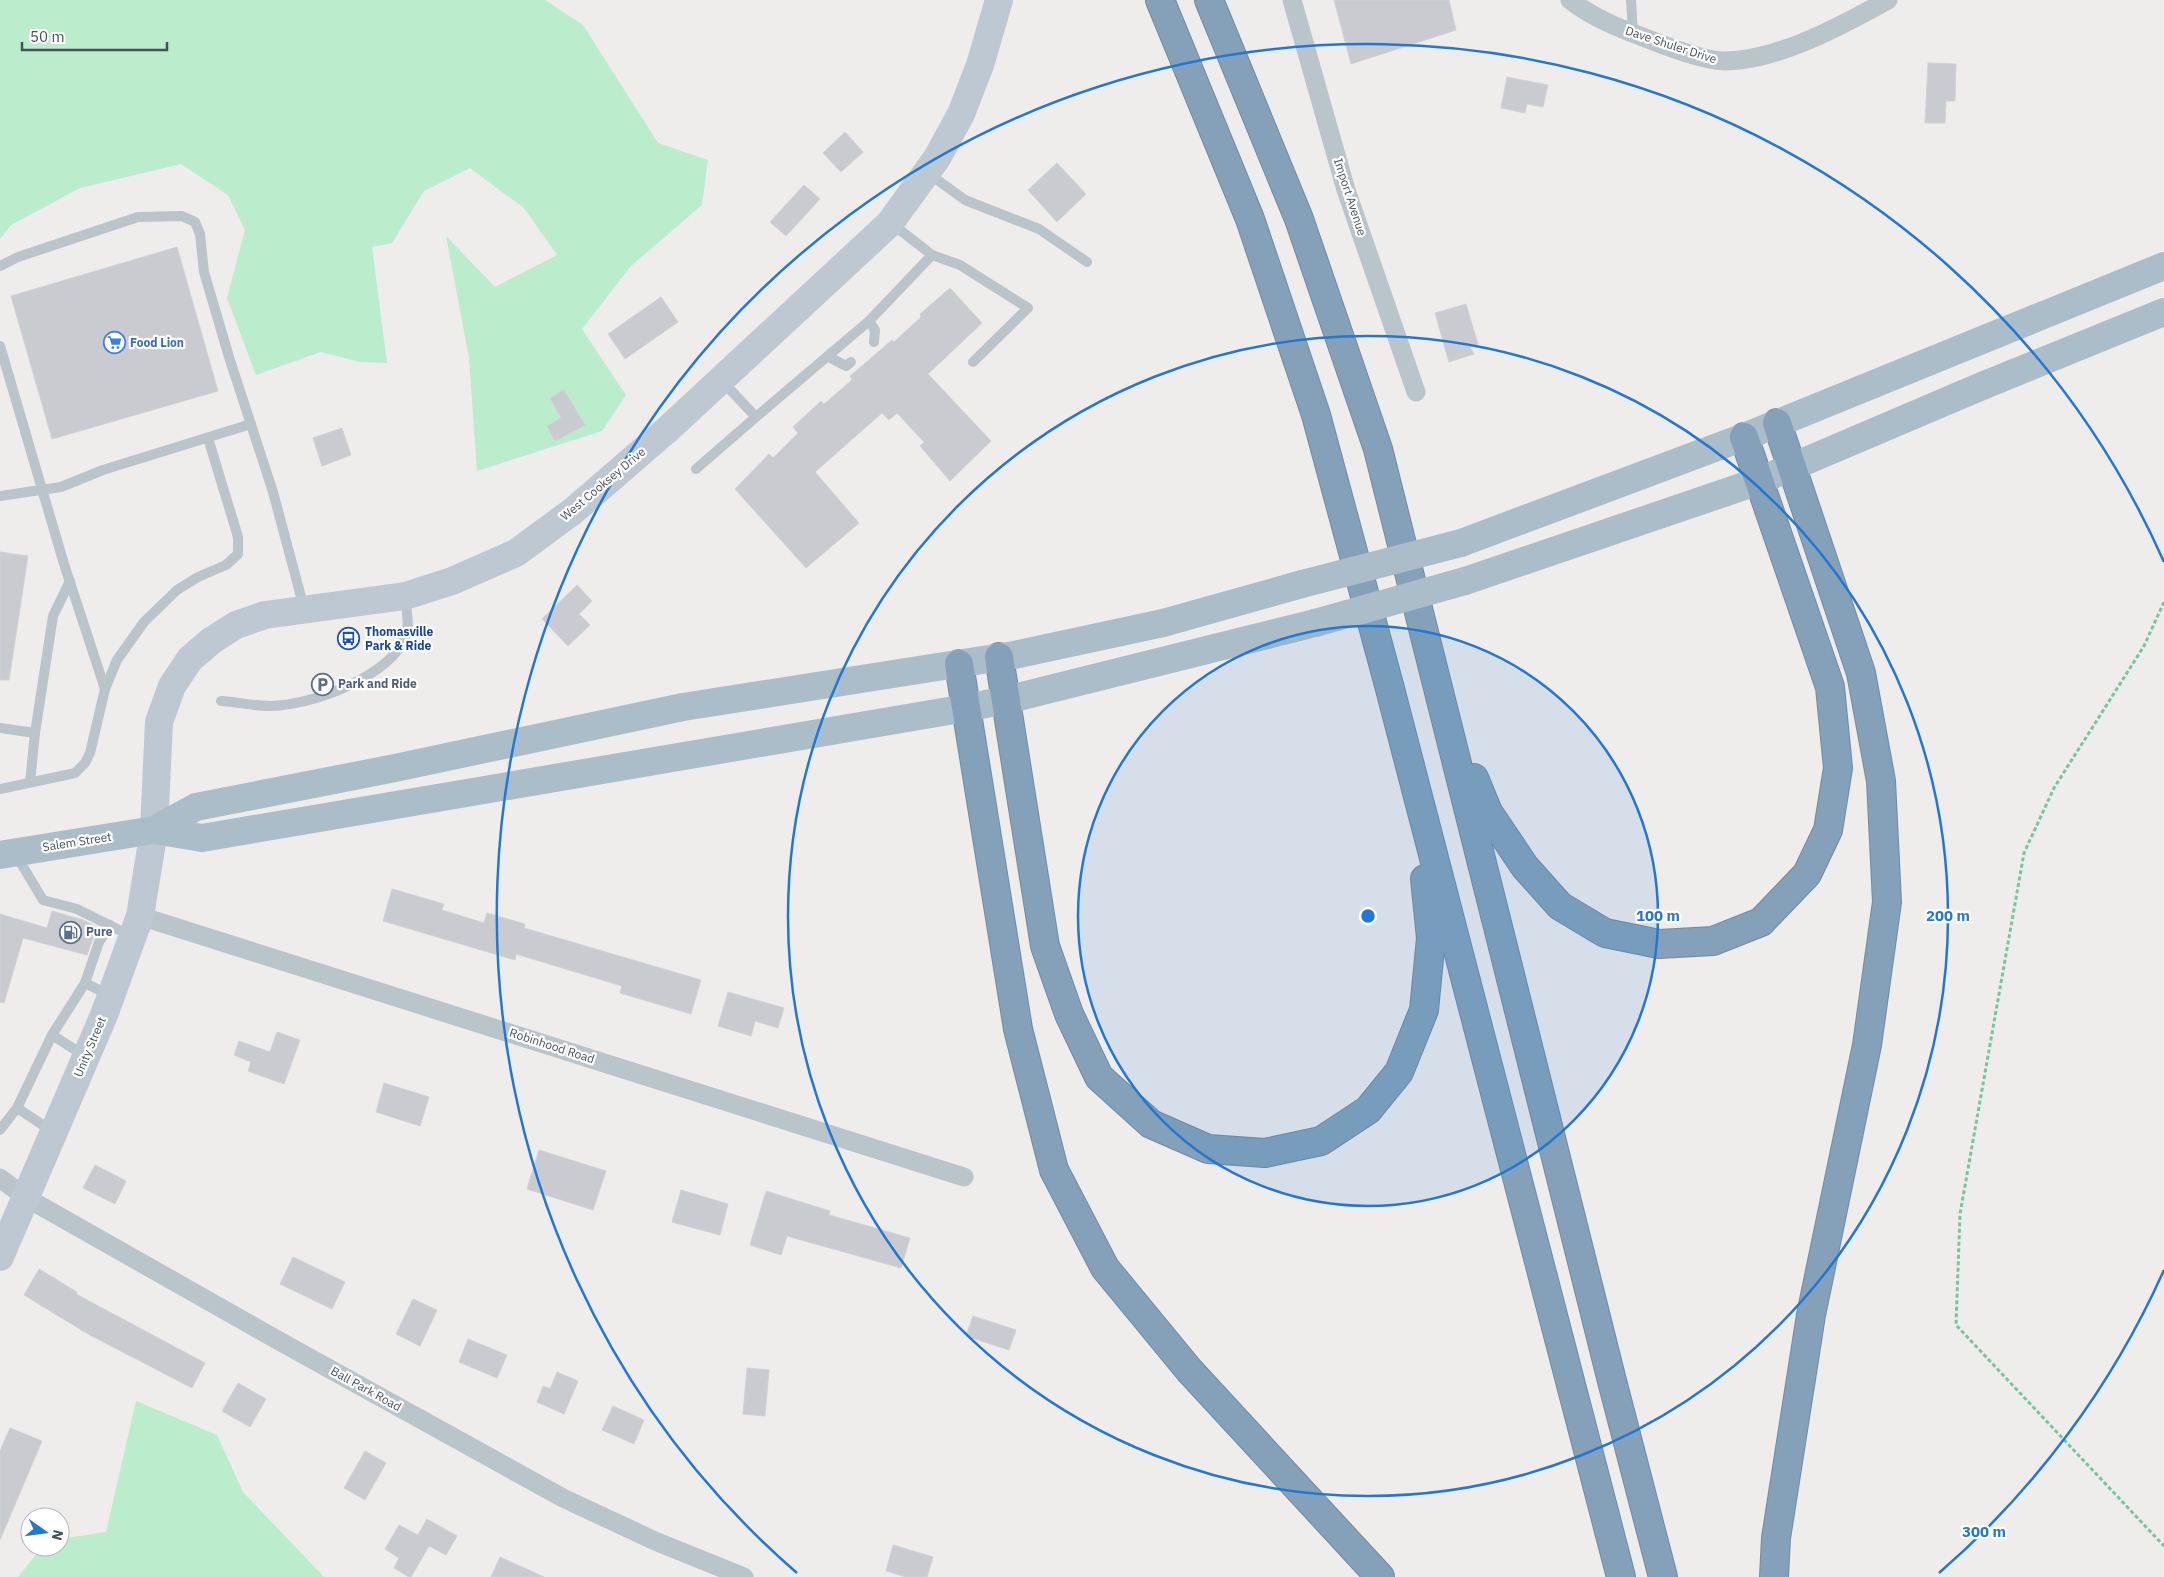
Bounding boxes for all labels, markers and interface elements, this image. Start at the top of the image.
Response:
scale bar [22,20,168,52]
street label: Dave Shuler Drive [1624,23,1719,66]
text: 50 m [30,27,65,46]
street label: Import Avenue [1331,156,1370,238]
supermarket icon: Food Lion [102,331,126,355]
place label: Food Lion [130,335,184,350]
street label: West Cooksey Drive [557,444,648,523]
place label: Thomasville Park & Ride [365,624,433,653]
bus stop icon: Thomasville Park & Ride [337,627,361,651]
parking icon: Park and Ride [310,672,334,696]
place label: Park and Ride [338,676,417,691]
street label: Salem Street [41,829,112,854]
text: 100 m [1636,906,1680,925]
text: 200 m [1926,906,1970,925]
centre of rings [1359,907,1377,925]
fuel station icon: Pure [58,920,82,944]
place label: Pure [86,924,113,939]
street label: Unity Street [70,1014,109,1079]
street label: Robinhood Road [508,1025,597,1066]
street label: Ball Park Road [328,1363,404,1414]
north arrow [20,1507,70,1557]
text: 300 m [1962,1522,2006,1541]
text: N [48,1528,68,1542]

